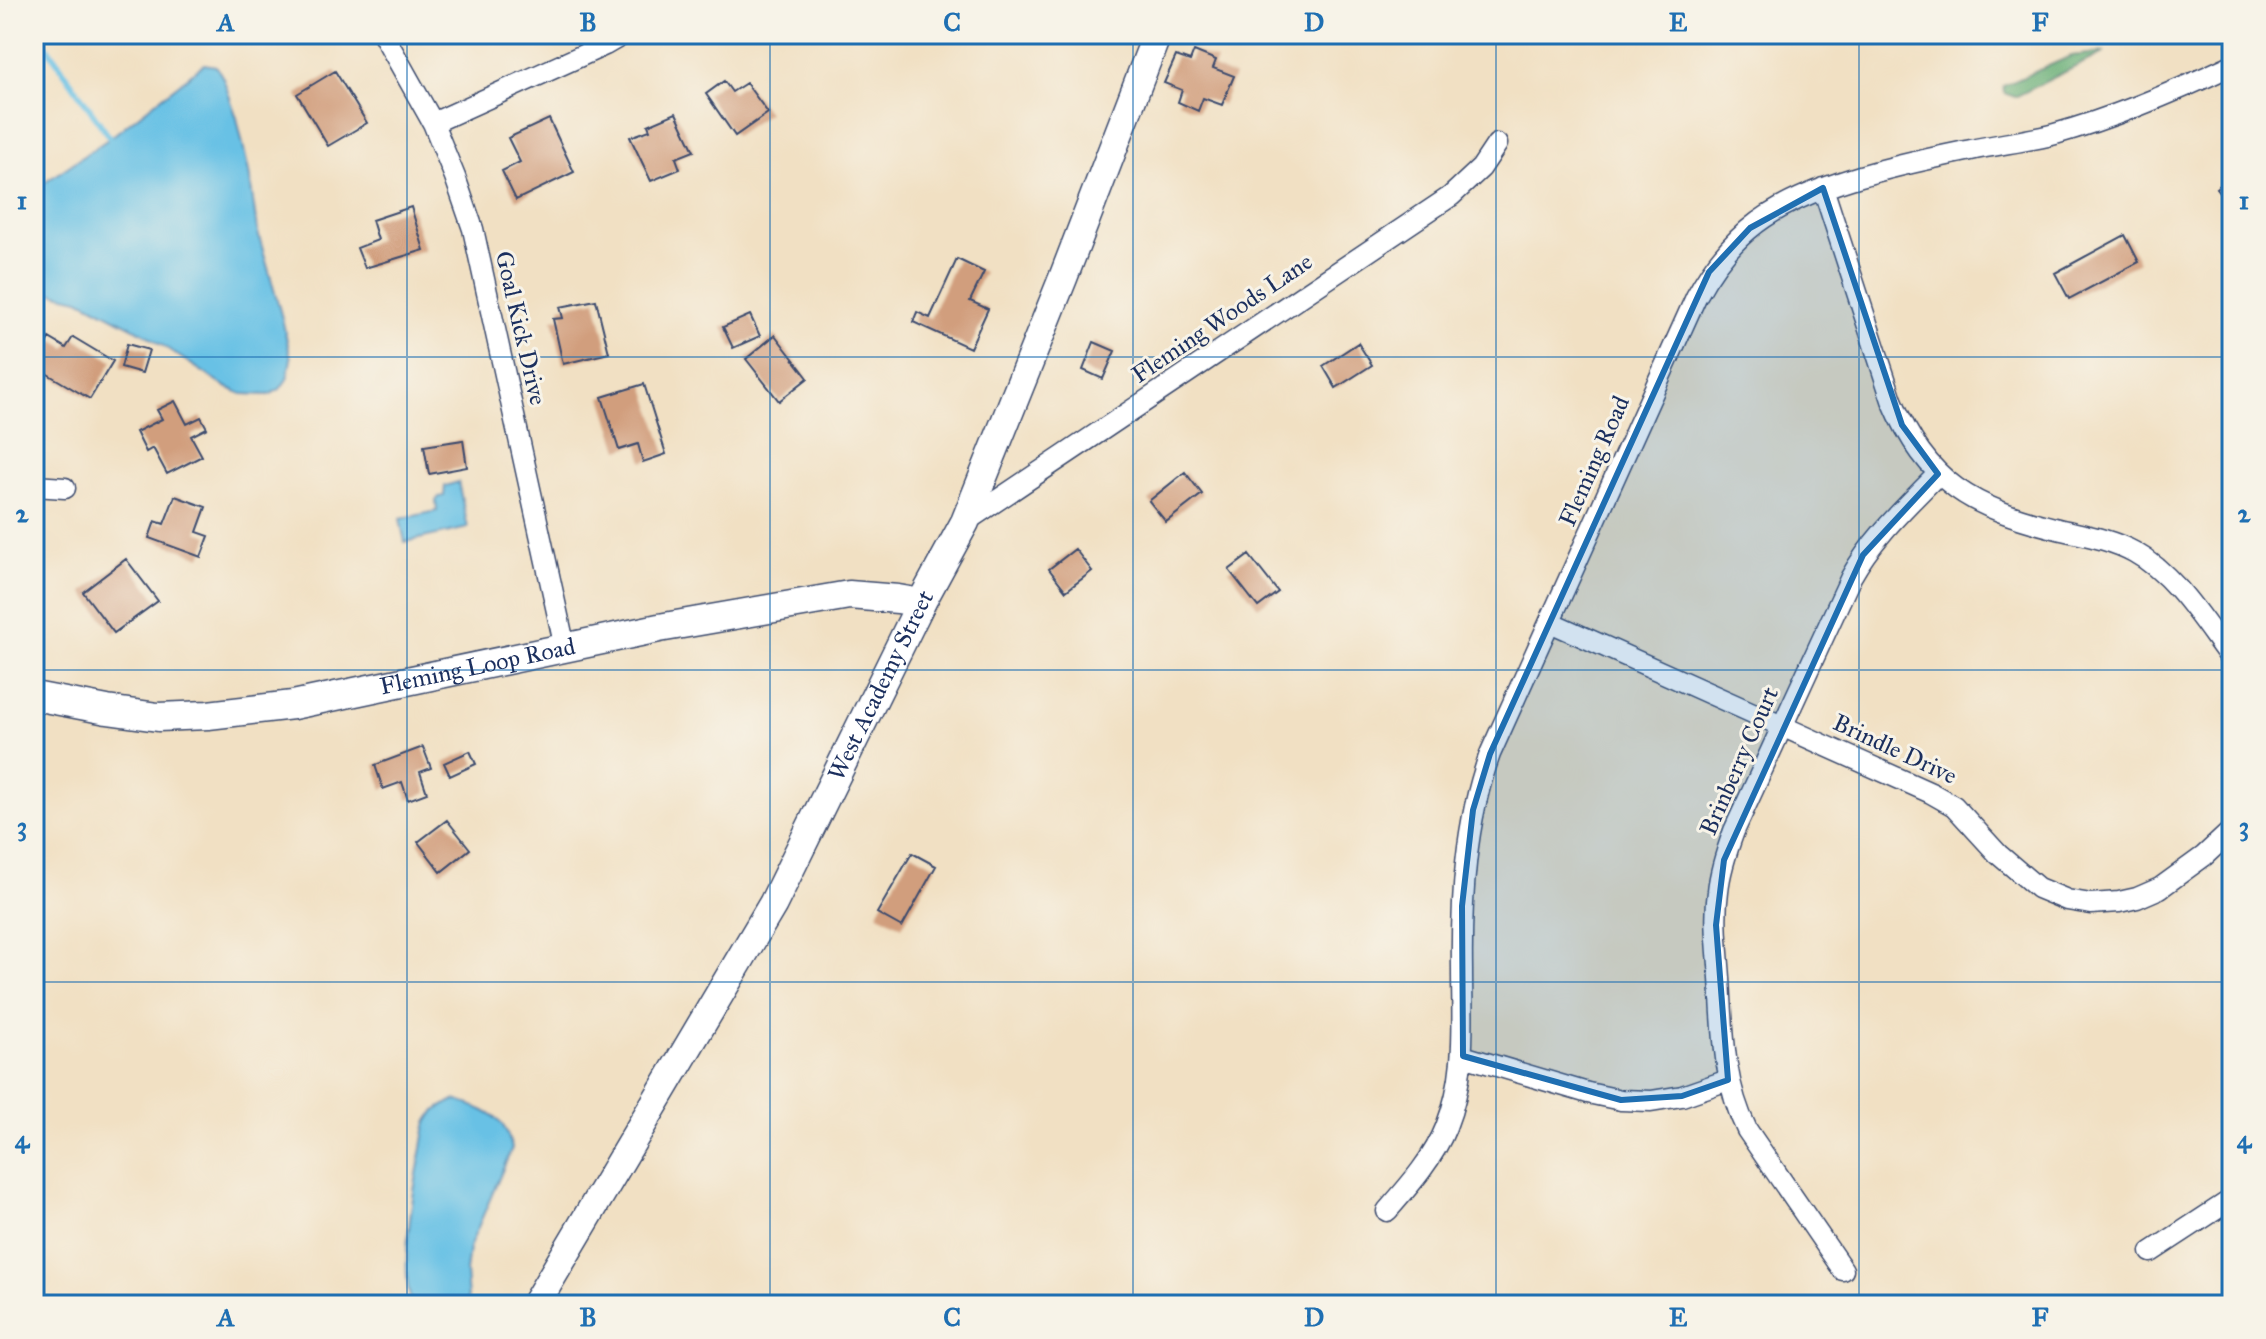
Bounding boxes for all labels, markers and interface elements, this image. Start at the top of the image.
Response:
text: A [215,6,235,38]
text: B [579,6,597,38]
text: C [943,6,961,38]
text: D [1304,6,1324,38]
text: E [1669,6,1688,38]
text: F [2032,6,2049,38]
text: 1 [17,184,27,216]
text: 1 [2239,184,2249,216]
street label: Fleming Woods Lane [1126,246,1318,390]
street label: Goal Kick Drive [489,248,553,408]
street label: Fleming Road [1552,391,1636,531]
text: 2 [16,497,30,529]
text: 2 [2238,497,2252,529]
street label: West Academy Street [821,584,940,785]
street label: Fleming Loop Road [377,631,578,701]
street label: Brinberry Court [1693,682,1785,840]
street label: Brindle Drive [1828,707,1962,791]
text: 3 [17,810,27,842]
text: 3 [2239,810,2249,842]
text: 4 [15,1123,31,1155]
text: 4 [2237,1123,2253,1155]
text: A [215,1301,235,1333]
text: B [579,1301,597,1333]
text: C [943,1301,961,1333]
text: D [1304,1301,1324,1333]
text: E [1669,1301,1688,1333]
text: F [2032,1301,2049,1333]

